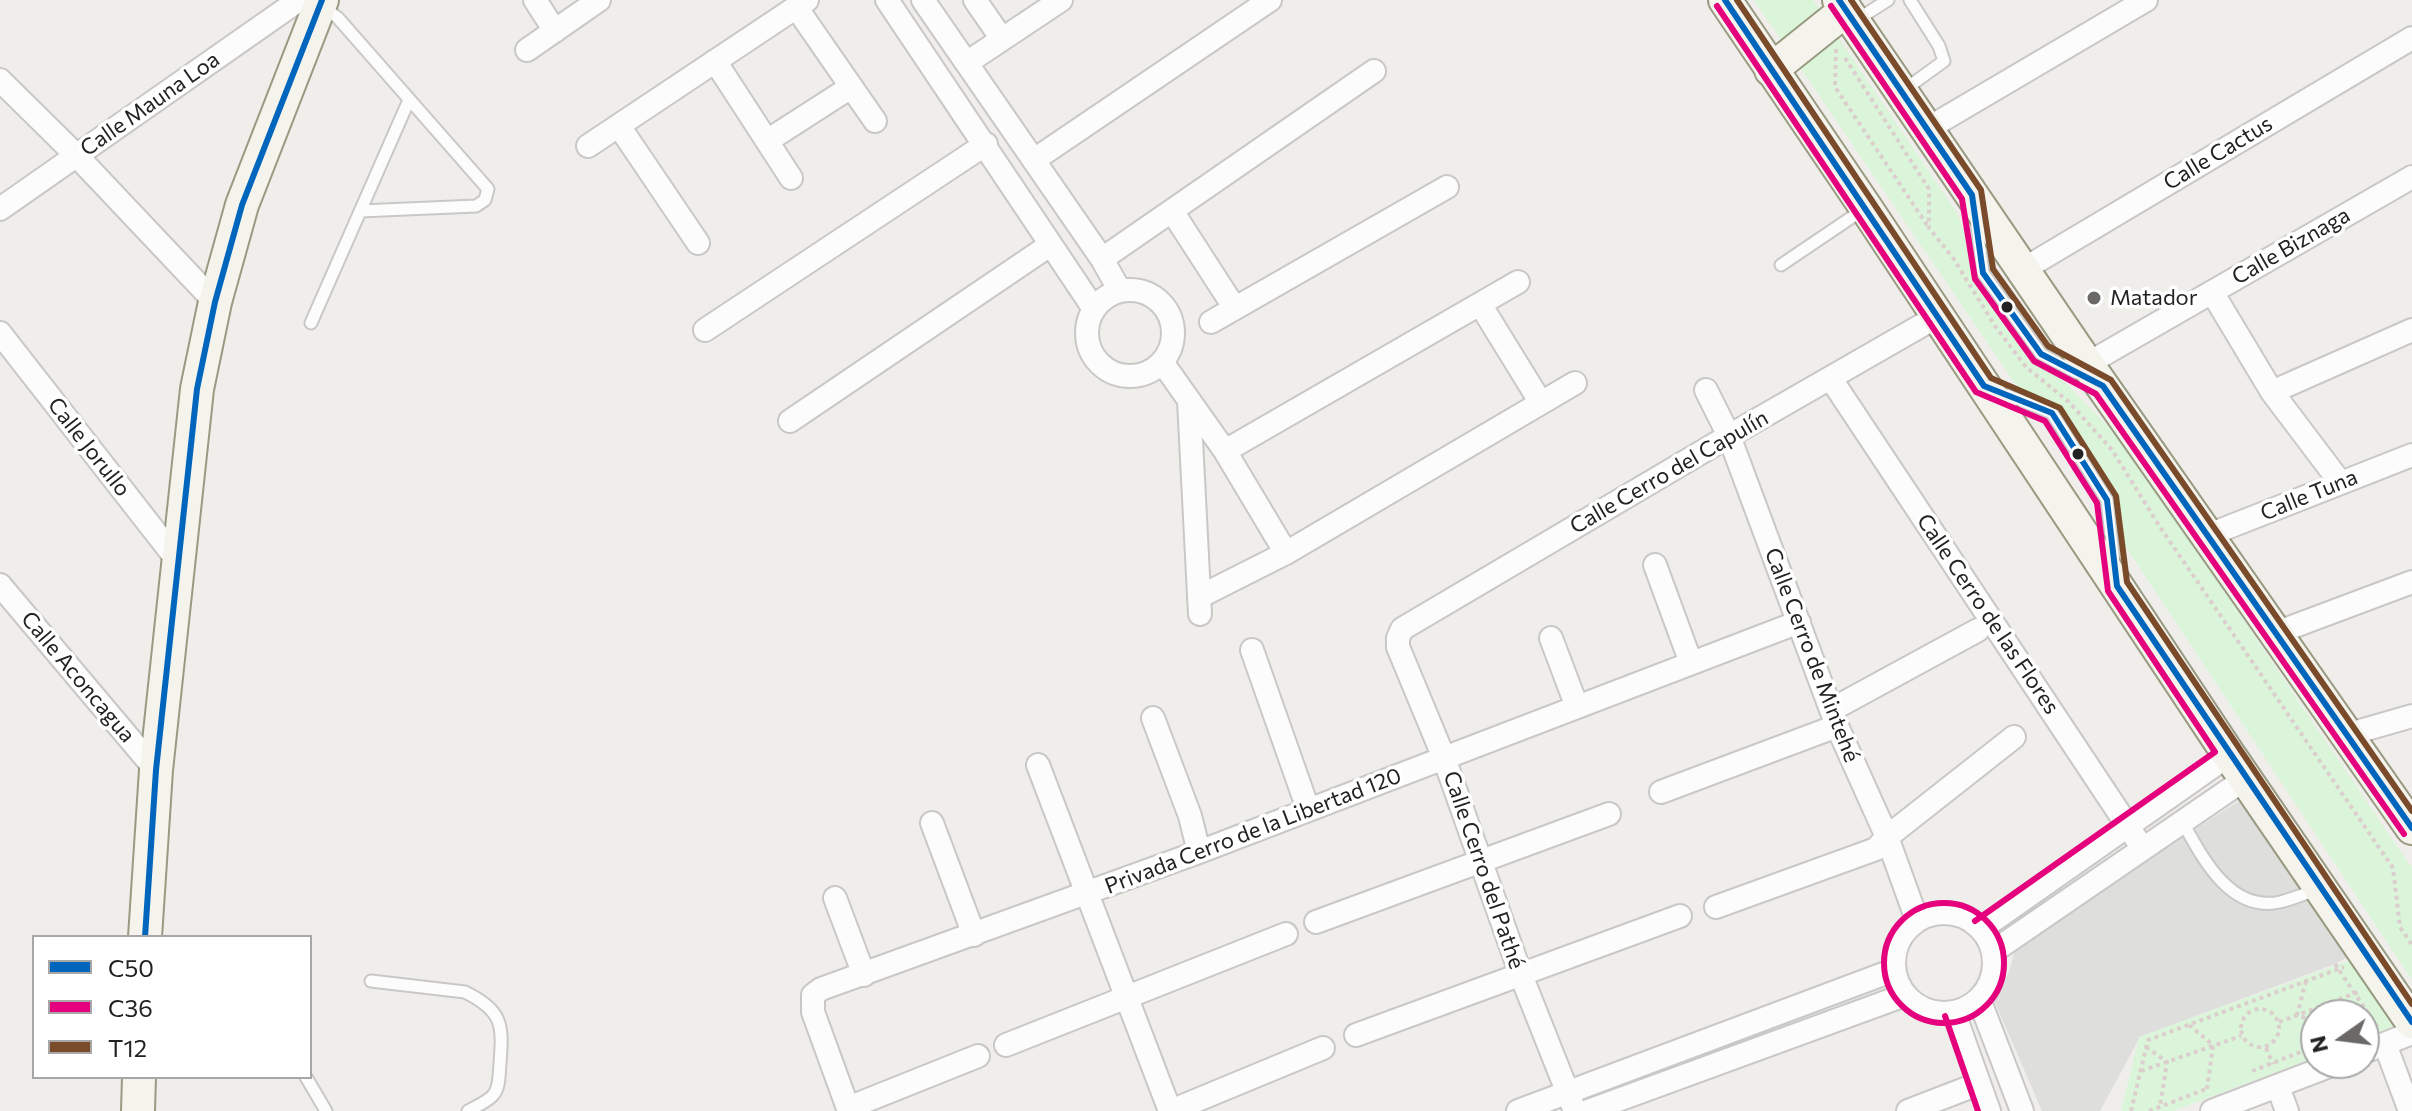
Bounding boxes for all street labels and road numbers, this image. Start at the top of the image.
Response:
street label: Calle Mauna Loa [75,46,225,162]
street label: Calle Cactus [2159,110,2277,196]
street label: Calle Biznaga [2227,202,2355,290]
street label: Calle Jorullo [42,392,136,502]
street label: Calle Cerro del Capulín [1565,404,1773,540]
street label: Calle Tuna [2257,464,2361,526]
street label: Calle Cerro de las Flores [1911,509,2065,719]
street label: Calle Cerro de Mintehé [1759,544,1865,766]
street label: Calle Aconcagua [16,606,140,748]
street label: Privada Cerro de la Libertad 120 [1101,762,1405,900]
street label: Calle Cerro del Pathé [1438,768,1530,972]

